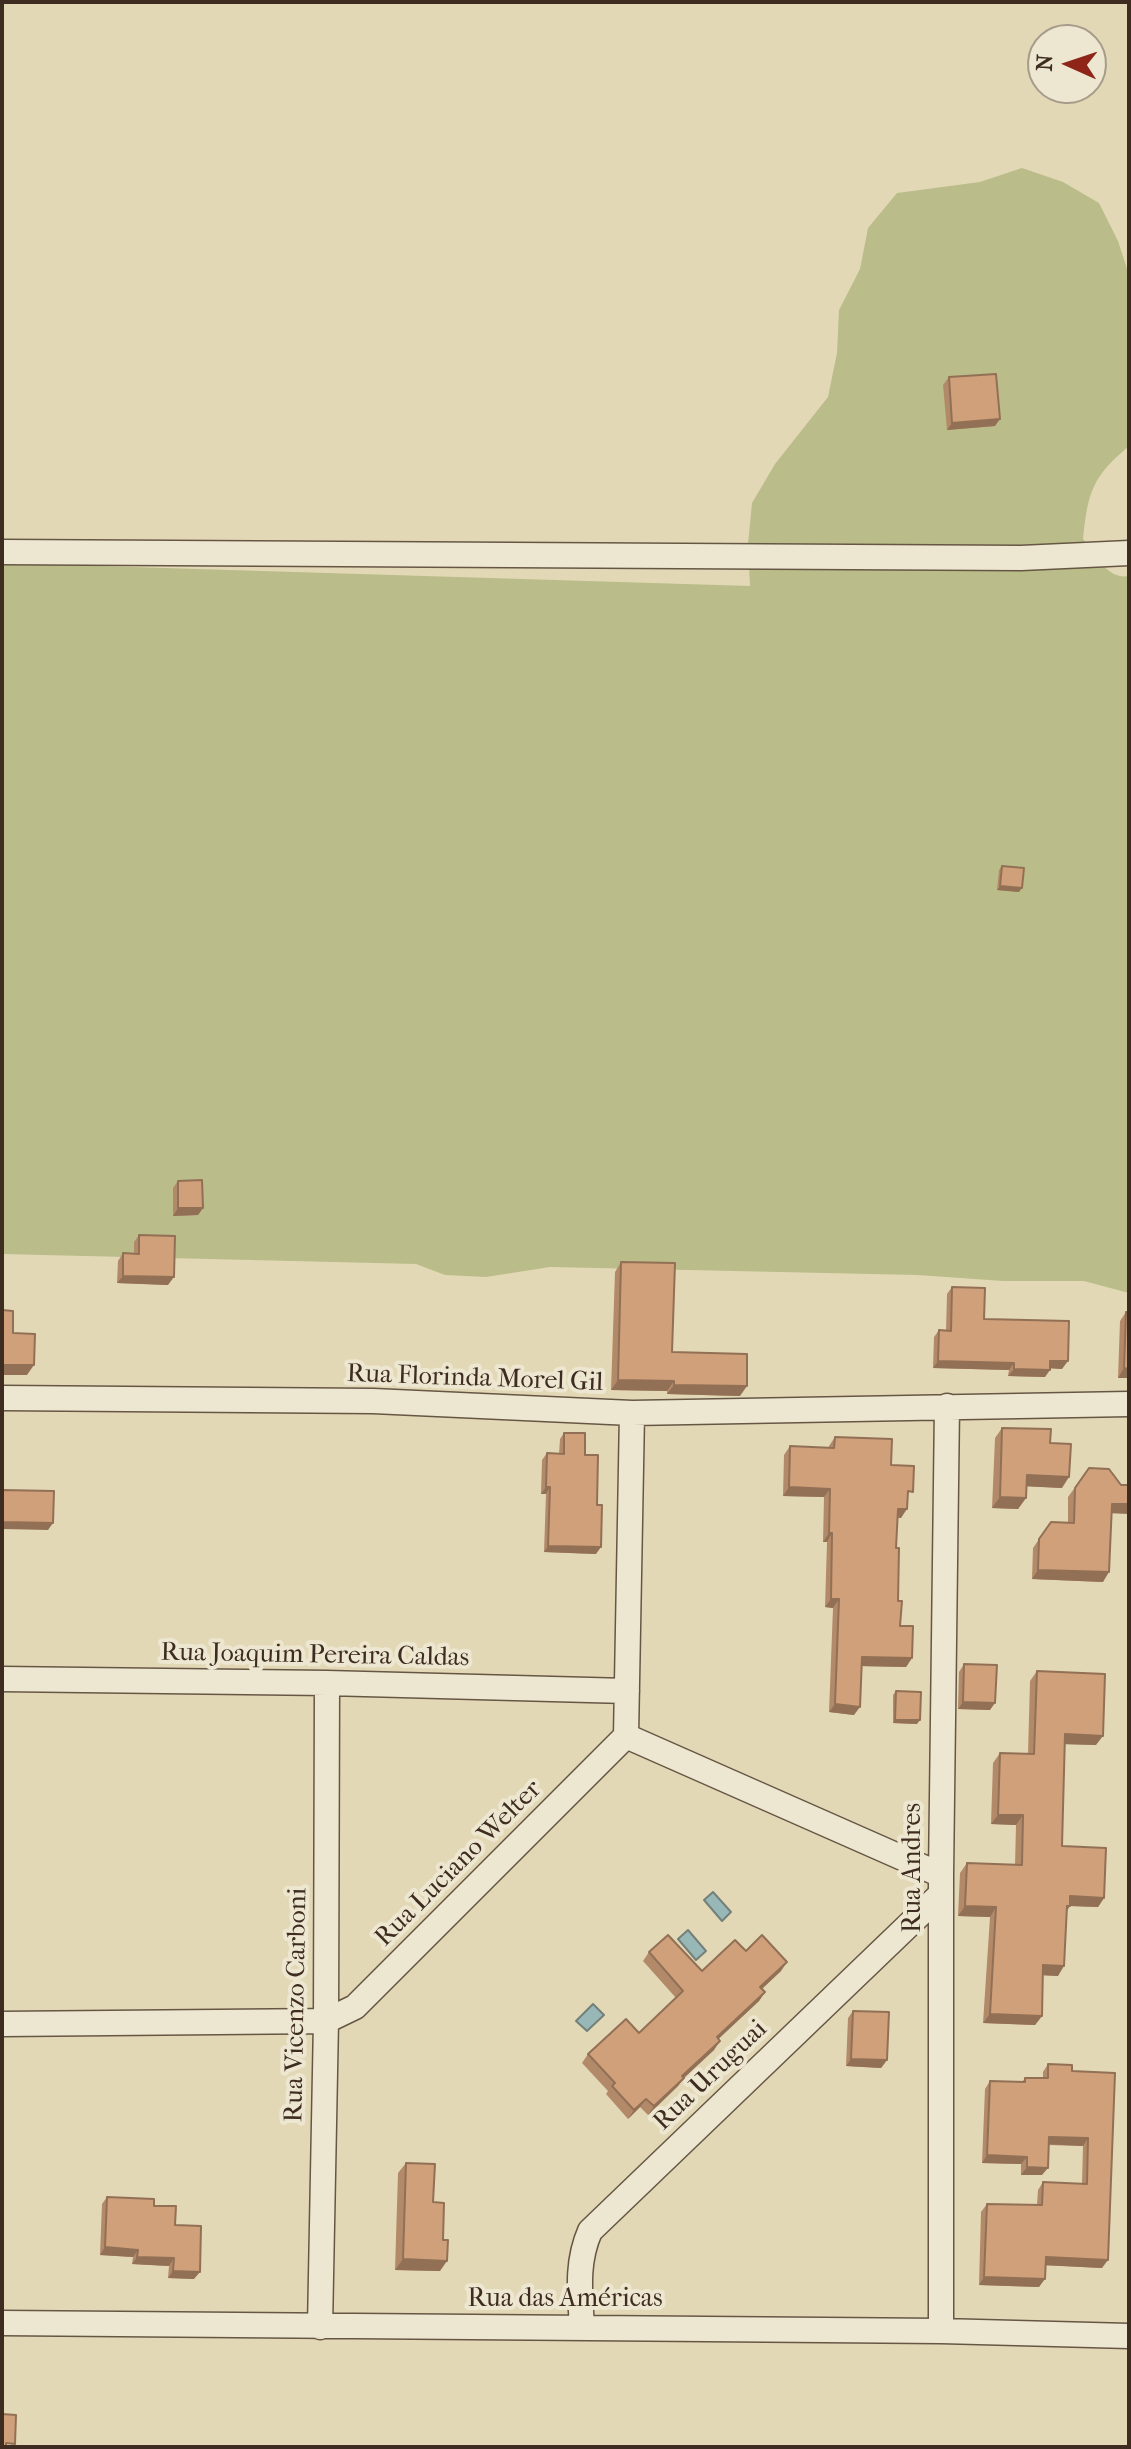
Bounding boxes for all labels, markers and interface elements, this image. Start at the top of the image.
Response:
north arrow [1027,24,1107,104]
text: N [1032,54,1058,72]
street label: Rua Florinda Morel Gil [346,1359,604,1399]
street label: Rua Joaquim Pereira Caldas [160,1638,470,1674]
street label: Rua Luciano Welter [369,1774,549,1954]
street label: Rua Andres [898,1803,930,1933]
street label: Rua Vicenzo Carboni [279,1887,315,2123]
street label: Rua Uruguai [648,2014,774,2138]
street label: Rua das Américas [468,2284,662,2316]

